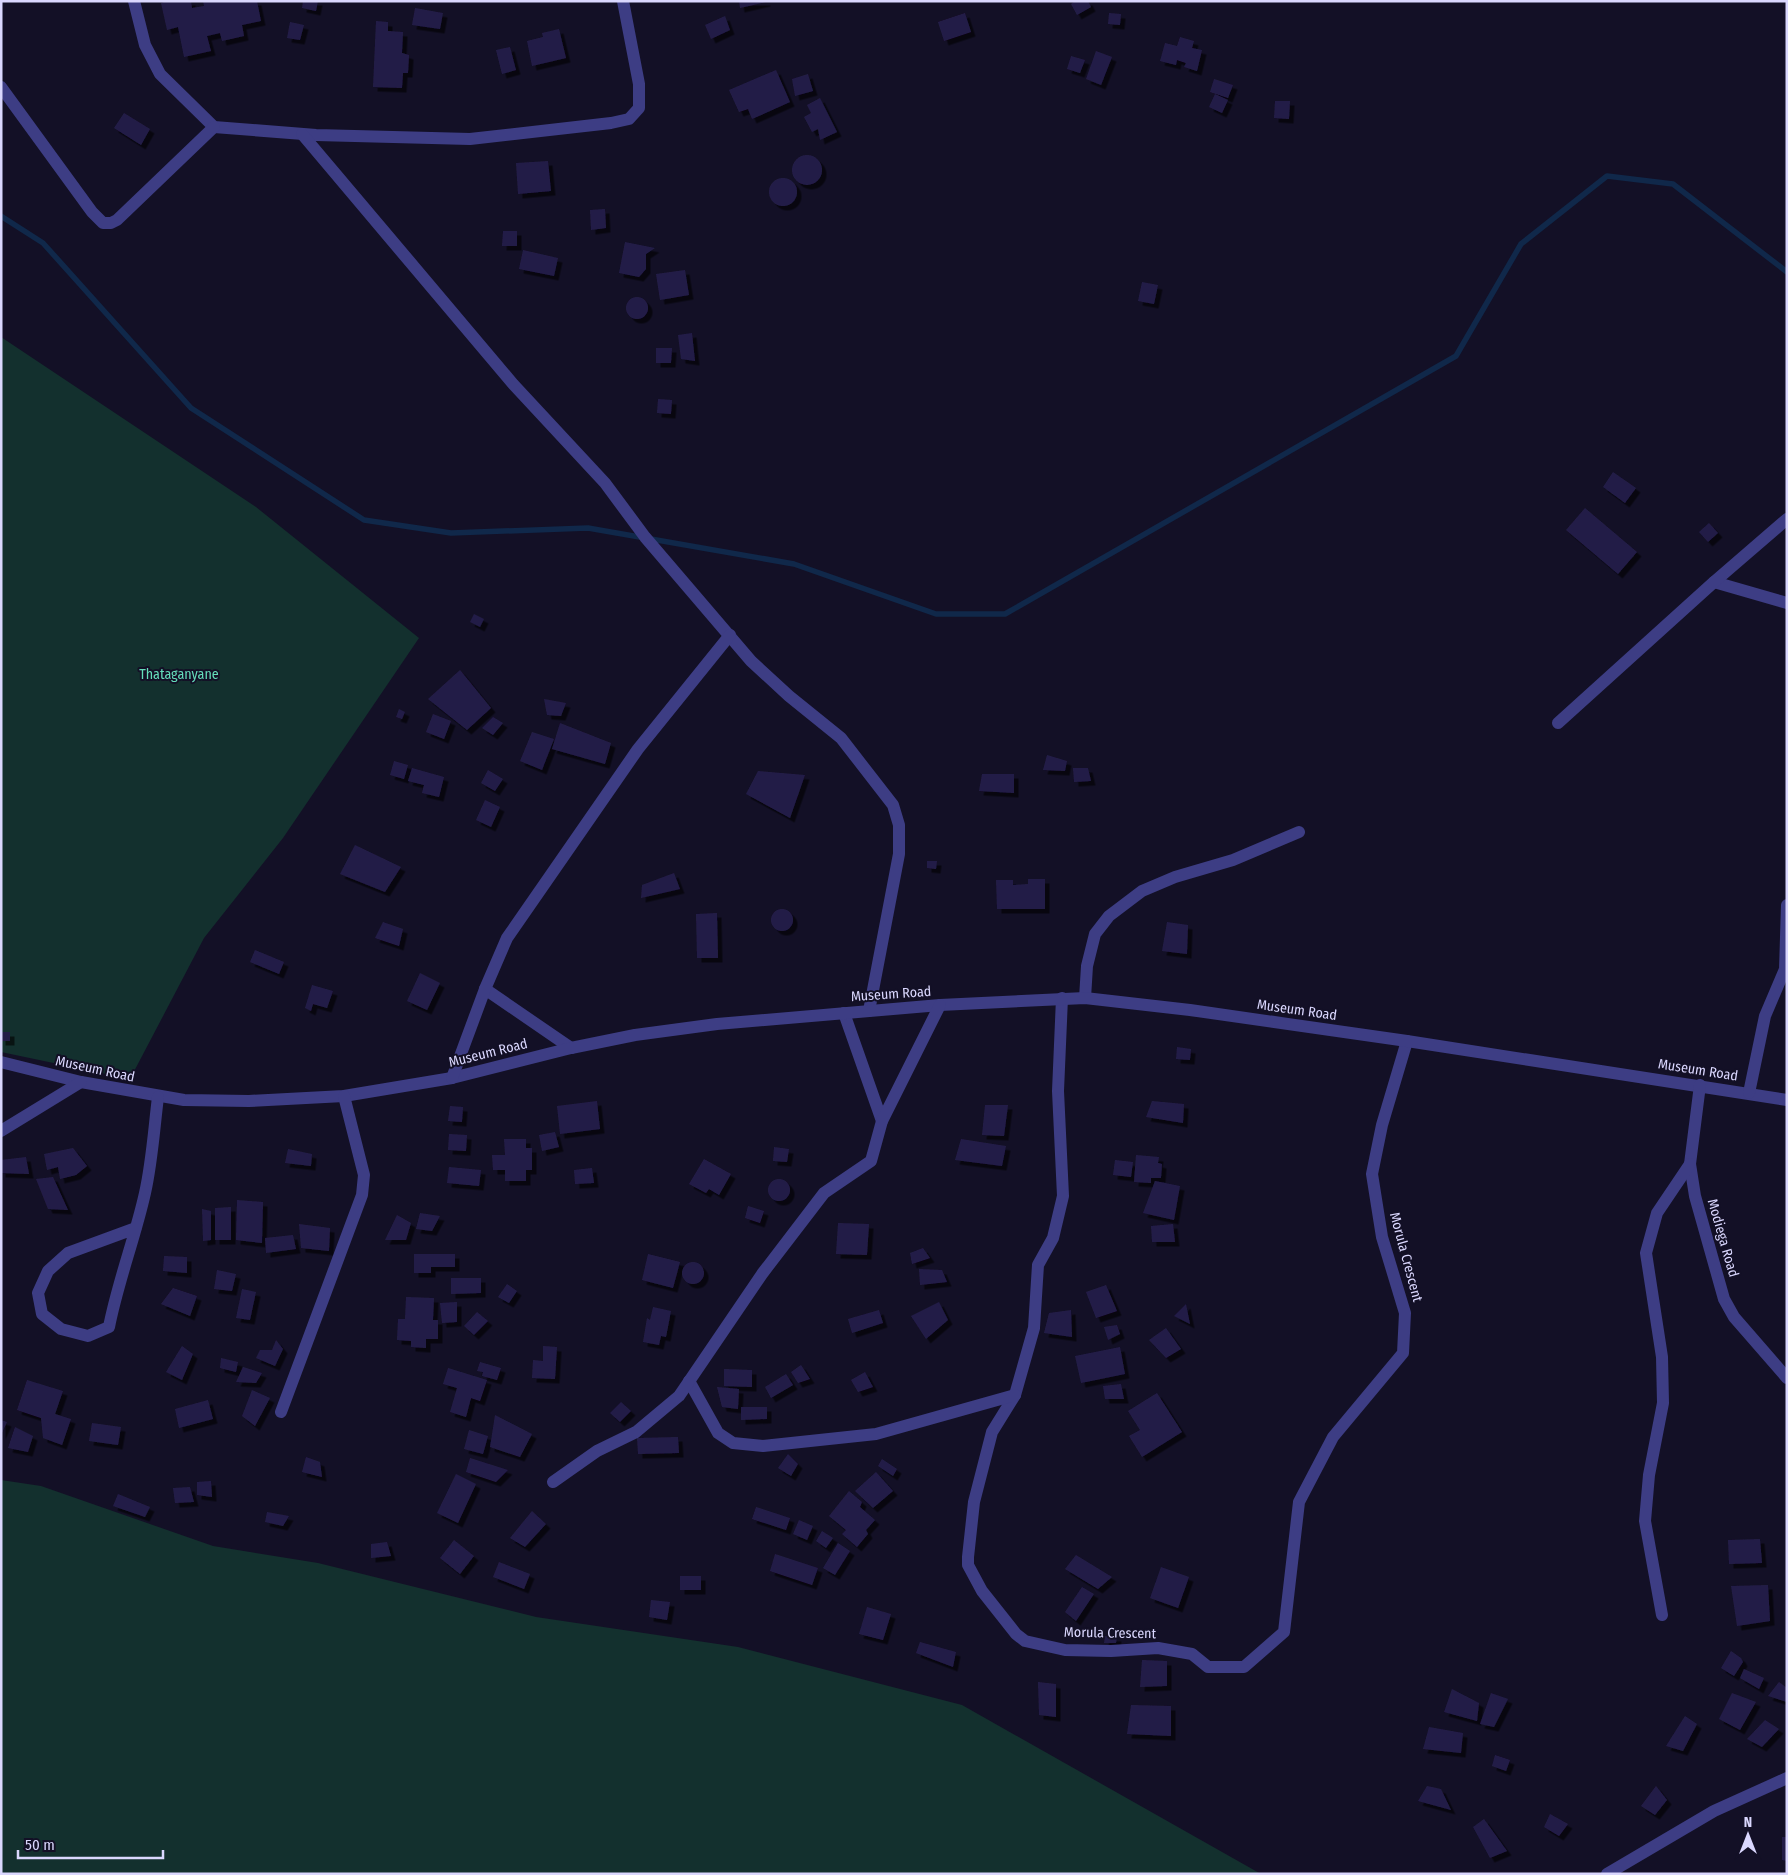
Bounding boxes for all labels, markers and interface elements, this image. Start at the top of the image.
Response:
park label: Thataganyane [139,666,219,683]
street label: Museum Road [850,983,932,1005]
street label: Museum Road [1256,996,1338,1024]
street label: Museum Road [447,1035,529,1071]
street label: Museum Road [54,1052,136,1086]
street label: Museum Road [1657,1055,1739,1085]
street label: Modiega Road [1704,1197,1742,1279]
street label: Morula Crescent [1386,1210,1426,1304]
street label: Morula Crescent [1064,1624,1157,1642]
north arrow [1723,1810,1773,1860]
text: N [1744,1814,1752,1831]
scale bar [18,1828,162,1860]
text: 50 m [25,1836,55,1854]

